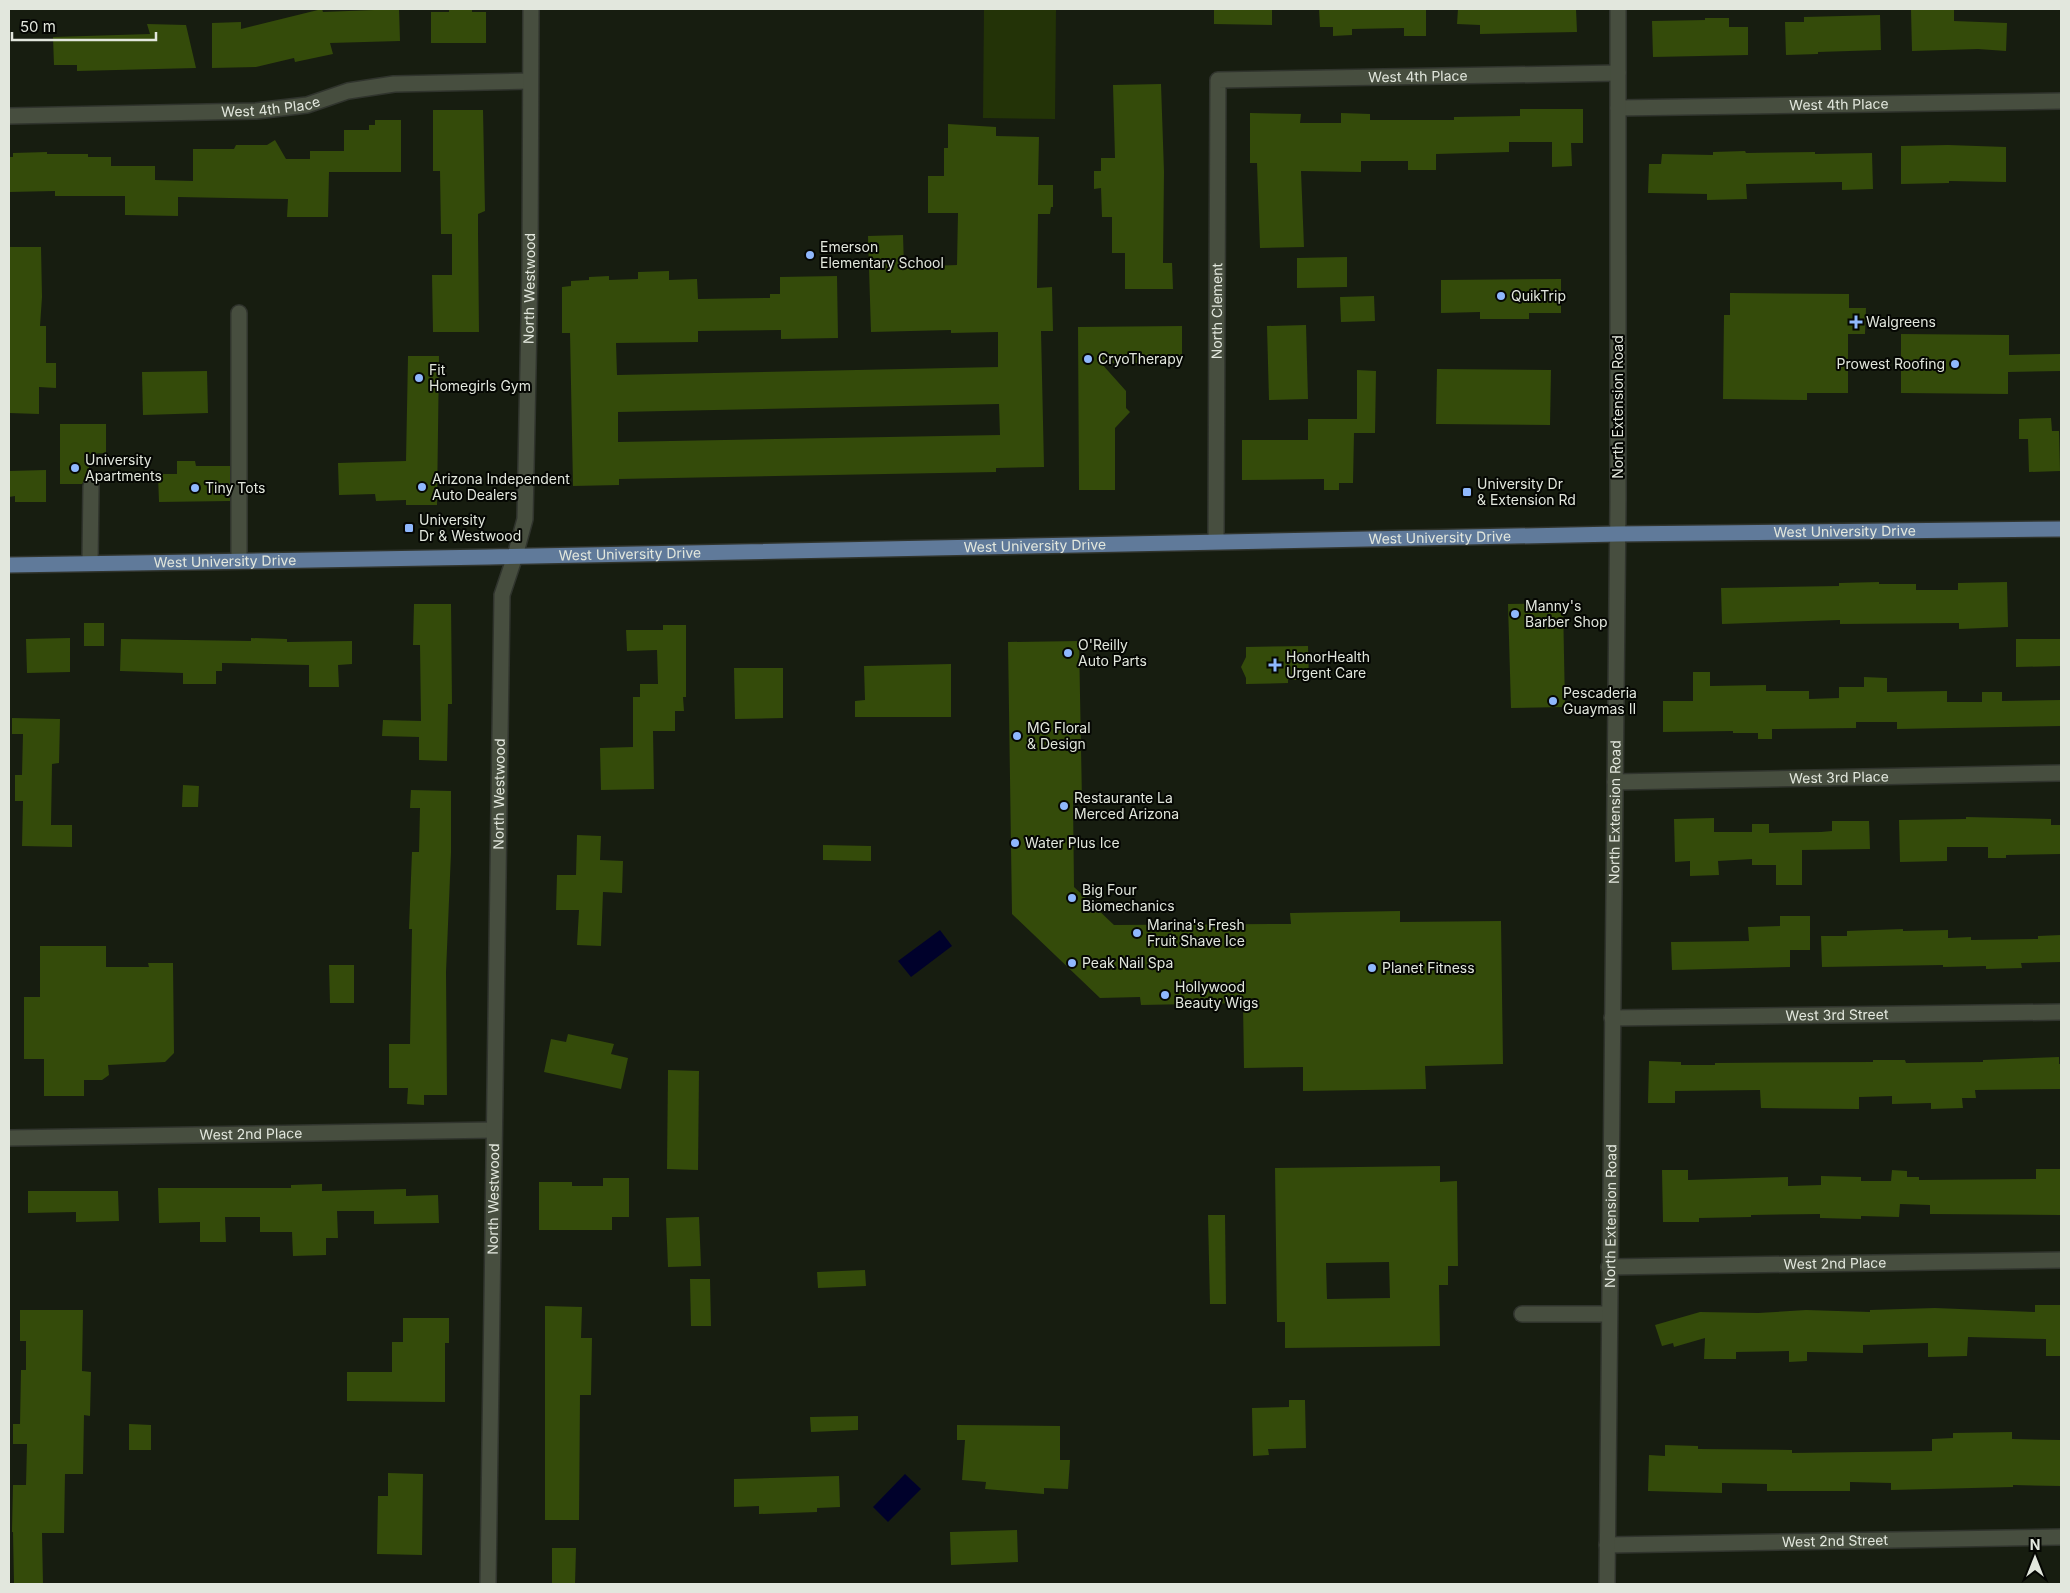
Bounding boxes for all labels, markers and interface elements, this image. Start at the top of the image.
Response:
scale bar [12,10,156,42]
text: 50 m [20,17,56,36]
street label: West 4th Place [1368,67,1468,85]
street label: West 4th Place [221,92,322,120]
street label: West 4th Place [1789,95,1889,113]
street label: North Westwood [519,233,538,344]
place label: Emerson Elementary School [820,238,944,271]
marker: Emerson Elementary School [804,249,816,261]
street label: North Clement [1208,262,1225,359]
place label: QuikTrip [1511,287,1566,304]
marker: QuikTrip [1495,290,1507,302]
place label: Walgreens [1866,313,1936,330]
marker: Walgreens [1850,316,1862,328]
street label: North Extension Road [1609,335,1626,479]
place label: CryoTherapy [1098,350,1184,367]
marker: CryoTherapy [1082,353,1094,365]
place label: Prowest Roofing [1837,355,1945,372]
marker: Prowest Roofing [1949,358,1961,370]
place label: Fit Homegirls Gym [429,361,531,394]
marker: Fit Homegirls Gym [413,372,425,384]
place label: University Apartments [85,451,162,484]
marker: University Apartments [69,462,81,474]
place label: Arizona Independent Auto Dealers [432,470,570,503]
place label: University Dr & Extension Rd [1477,475,1576,508]
place label: Tiny Tots [205,479,265,496]
marker: Arizona Independent Auto Dealers [416,481,428,493]
marker: Tiny Tots [189,482,201,494]
marker: University Dr & Extension Rd [1461,486,1473,498]
place label: University Dr & Westwood [419,511,521,544]
marker: University Dr & Westwood [403,522,415,534]
street label: West University Drive [1773,522,1916,540]
street label: West University Drive [1368,527,1511,547]
street label: West University Drive [963,535,1106,555]
street label: West University Drive [558,544,701,564]
street label: West University Drive [154,551,296,571]
place label: Manny's Barber Shop [1525,597,1608,630]
marker: Manny's Barber Shop [1509,608,1521,620]
place label: O'Reilly Auto Parts [1078,636,1147,669]
marker: O'Reilly Auto Parts [1062,647,1074,659]
place label: HonorHealth Urgent Care [1286,648,1370,681]
marker: HonorHealth Urgent Care [1268,658,1282,672]
place label: Pescaderia Guaymas II [1563,684,1637,717]
marker: Pescaderia Guaymas II [1547,695,1559,707]
place label: MG Floral & Design [1027,719,1091,752]
marker: MG Floral & Design [1011,730,1023,742]
street label: North Westwood [489,738,508,850]
street label: North Extension Road [1605,740,1624,884]
street label: West 3rd Place [1789,767,1889,786]
place label: Restaurante La Merced Arizona [1074,789,1179,822]
marker: Restaurante La Merced Arizona [1058,800,1070,812]
place label: Water Plus Ice [1025,834,1120,851]
marker: Water Plus Ice [1009,837,1021,849]
place label: Big Four Biomechanics [1082,881,1175,914]
marker: Big Four Biomechanics [1066,892,1078,904]
place label: Marina's Fresh Fruit Shave Ice [1147,916,1245,949]
marker: Marina's Fresh Fruit Shave Ice [1131,927,1143,939]
place label: Peak Nail Spa [1082,954,1173,971]
marker: Peak Nail Spa [1066,957,1078,969]
place label: Planet Fitness [1382,959,1475,976]
marker: Planet Fitness [1366,962,1378,974]
place label: Hollywood Beauty Wigs [1175,978,1258,1011]
marker: Hollywood Beauty Wigs [1159,989,1171,1001]
street label: West 3rd Street [1785,1005,1889,1024]
street label: West 2nd Place [199,1124,303,1143]
street label: North Westwood [484,1143,502,1255]
street label: North Extension Road [1601,1144,1619,1288]
street label: West 2nd Place [1783,1254,1887,1272]
street label: West 2nd Street [1782,1531,1889,1550]
north arrow [2010,1533,2060,1583]
text: N [2030,1536,2040,1553]

